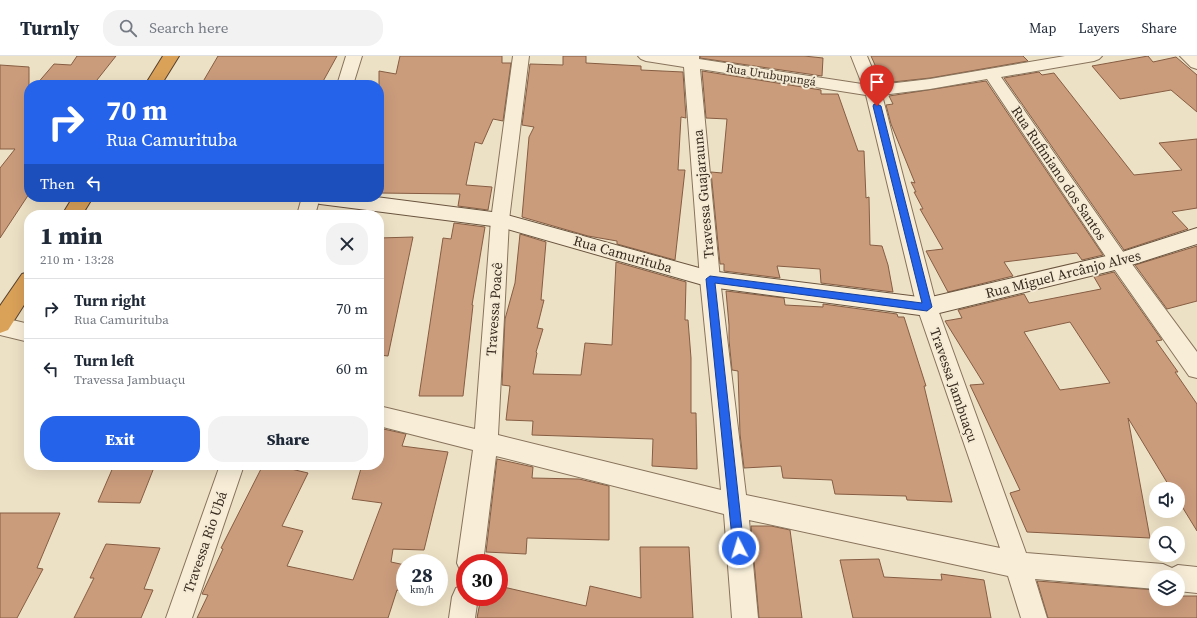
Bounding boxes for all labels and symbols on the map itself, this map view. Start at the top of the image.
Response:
street label: Rua Urubupungá [725,60,818,90]
pin [860,65,894,106]
street label: Rua Rufiniano dos Santos [1006,102,1112,244]
street label: Travessa Guajarauna [687,128,719,259]
street label: Rua Camurituba [571,230,676,278]
street label: Rua Miguel Arcânjo Alves [983,245,1143,303]
street label: Travessa Poacê [481,261,507,357]
street label: Travessa Jambuaçu [925,325,983,445]
street label: Travessa Rio Ubá [178,487,232,596]
position arrow [718,527,760,569]
speed limit sign: 30 [456,554,508,606]

